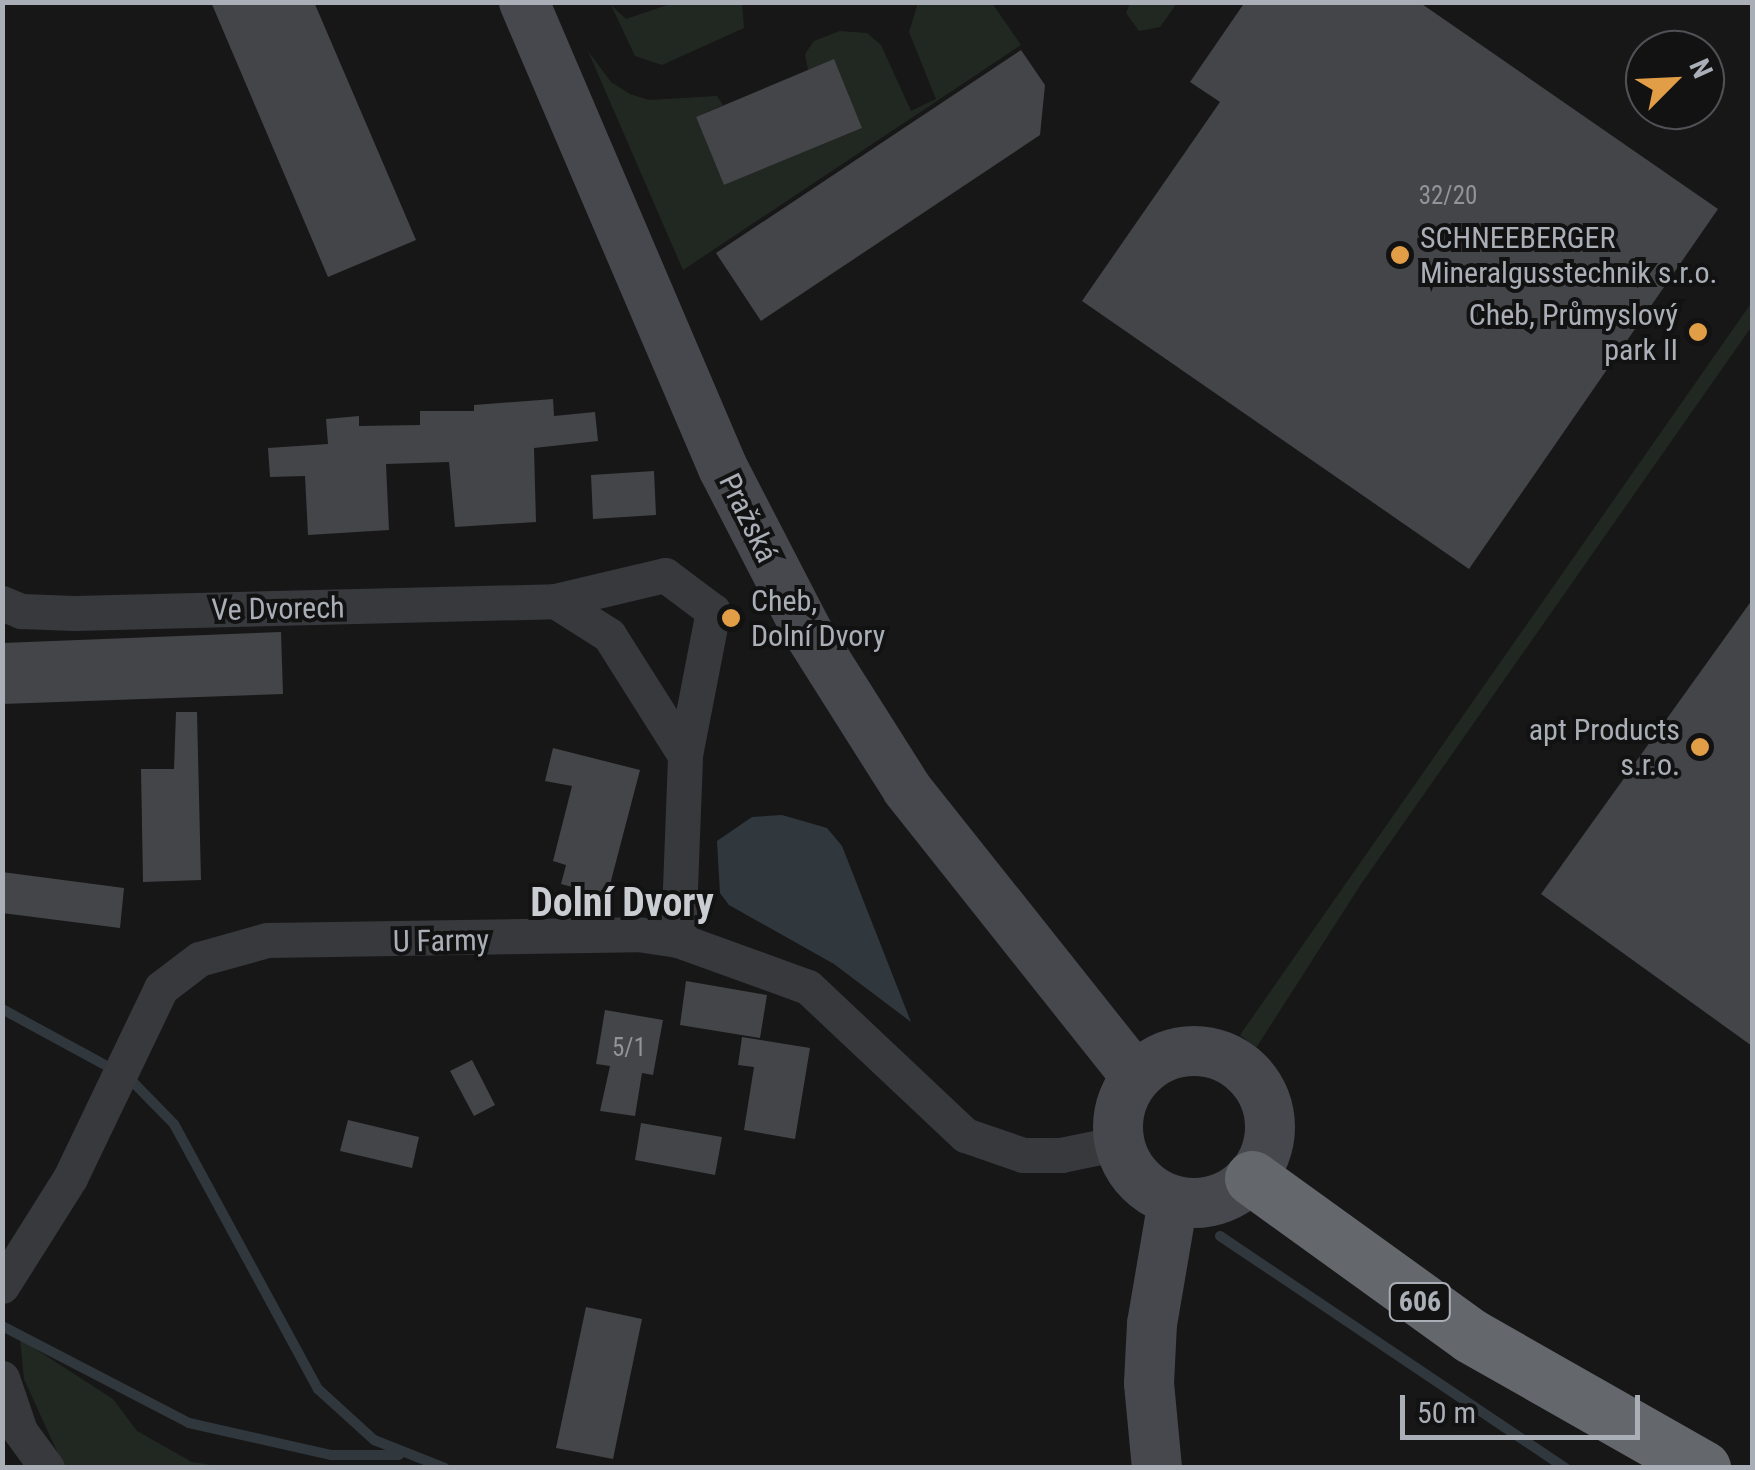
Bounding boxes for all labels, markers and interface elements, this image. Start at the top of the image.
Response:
north arrow [1625,30,1725,130]
text: N [1682,54,1720,83]
house number: 32/20 [1419,181,1477,211]
place label: SCHNEEBERGER Mineralgusstechnik s.r.o. [1420,220,1718,290]
marker: SCHNEEBERGER Mineralgusstechnik s.r.o. [1389,244,1411,266]
place label: Cheb, Průmyslový park II [1469,297,1678,368]
marker: Cheb, Průmyslový park II [1687,321,1709,343]
street label: Pražská [711,468,785,568]
place label: Cheb, Dolní Dvory [751,583,885,654]
street label: Ve Dvorech [211,590,345,628]
marker: Cheb, Dolní Dvory [720,607,742,629]
place label: apt Products s.r.o. [1529,712,1680,782]
marker: apt Products s.r.o. [1689,736,1711,758]
district label: Dolní Dvory [530,879,714,927]
street label: U Farmy [393,922,489,960]
house number: 5/1 [612,1033,646,1063]
road number: 606 [1388,1279,1452,1325]
scale bar [1405,1375,1645,1437]
text: 50 m [1417,1395,1476,1430]

